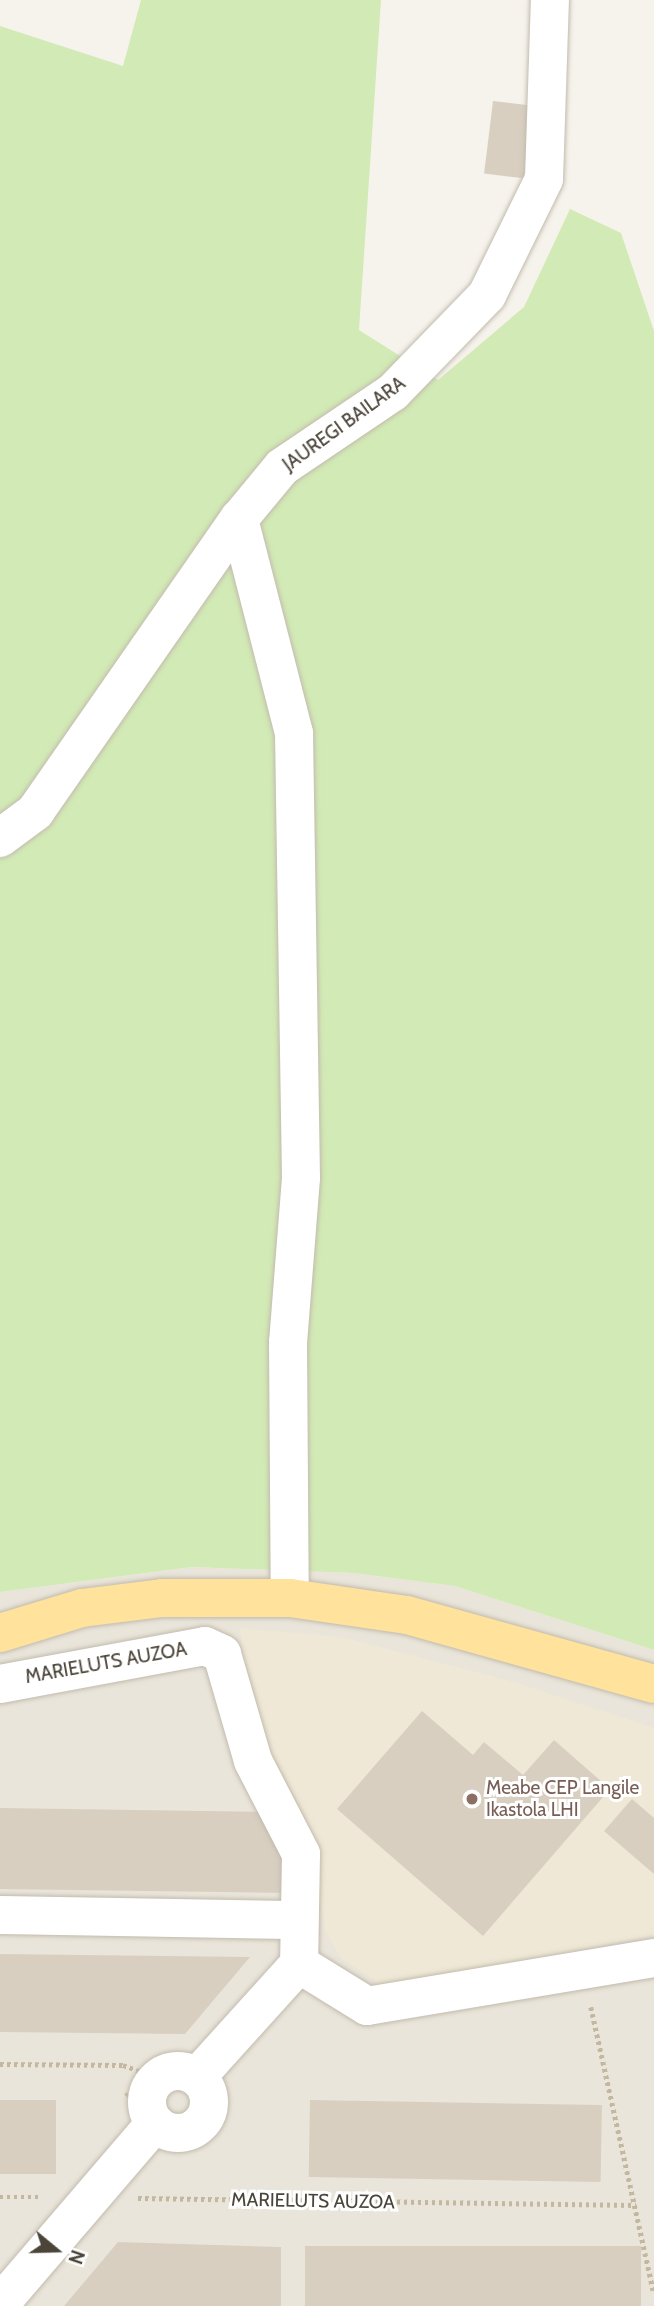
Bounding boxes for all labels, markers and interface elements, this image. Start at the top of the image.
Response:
street label: JAUREGI BAILARA [278,372,410,476]
street label: MARIELUTS AUZOA [23,1638,189,1688]
place label: Meabe CEP Langile Ikastola LHI [486,1777,639,1821]
marker: Meabe CEP Langile Ikastola LHI [464,1791,480,1807]
street label: MARIELUTS AUZOA [231,2188,395,2214]
north arrow [21,2215,91,2285]
text: N [63,2247,89,2267]

